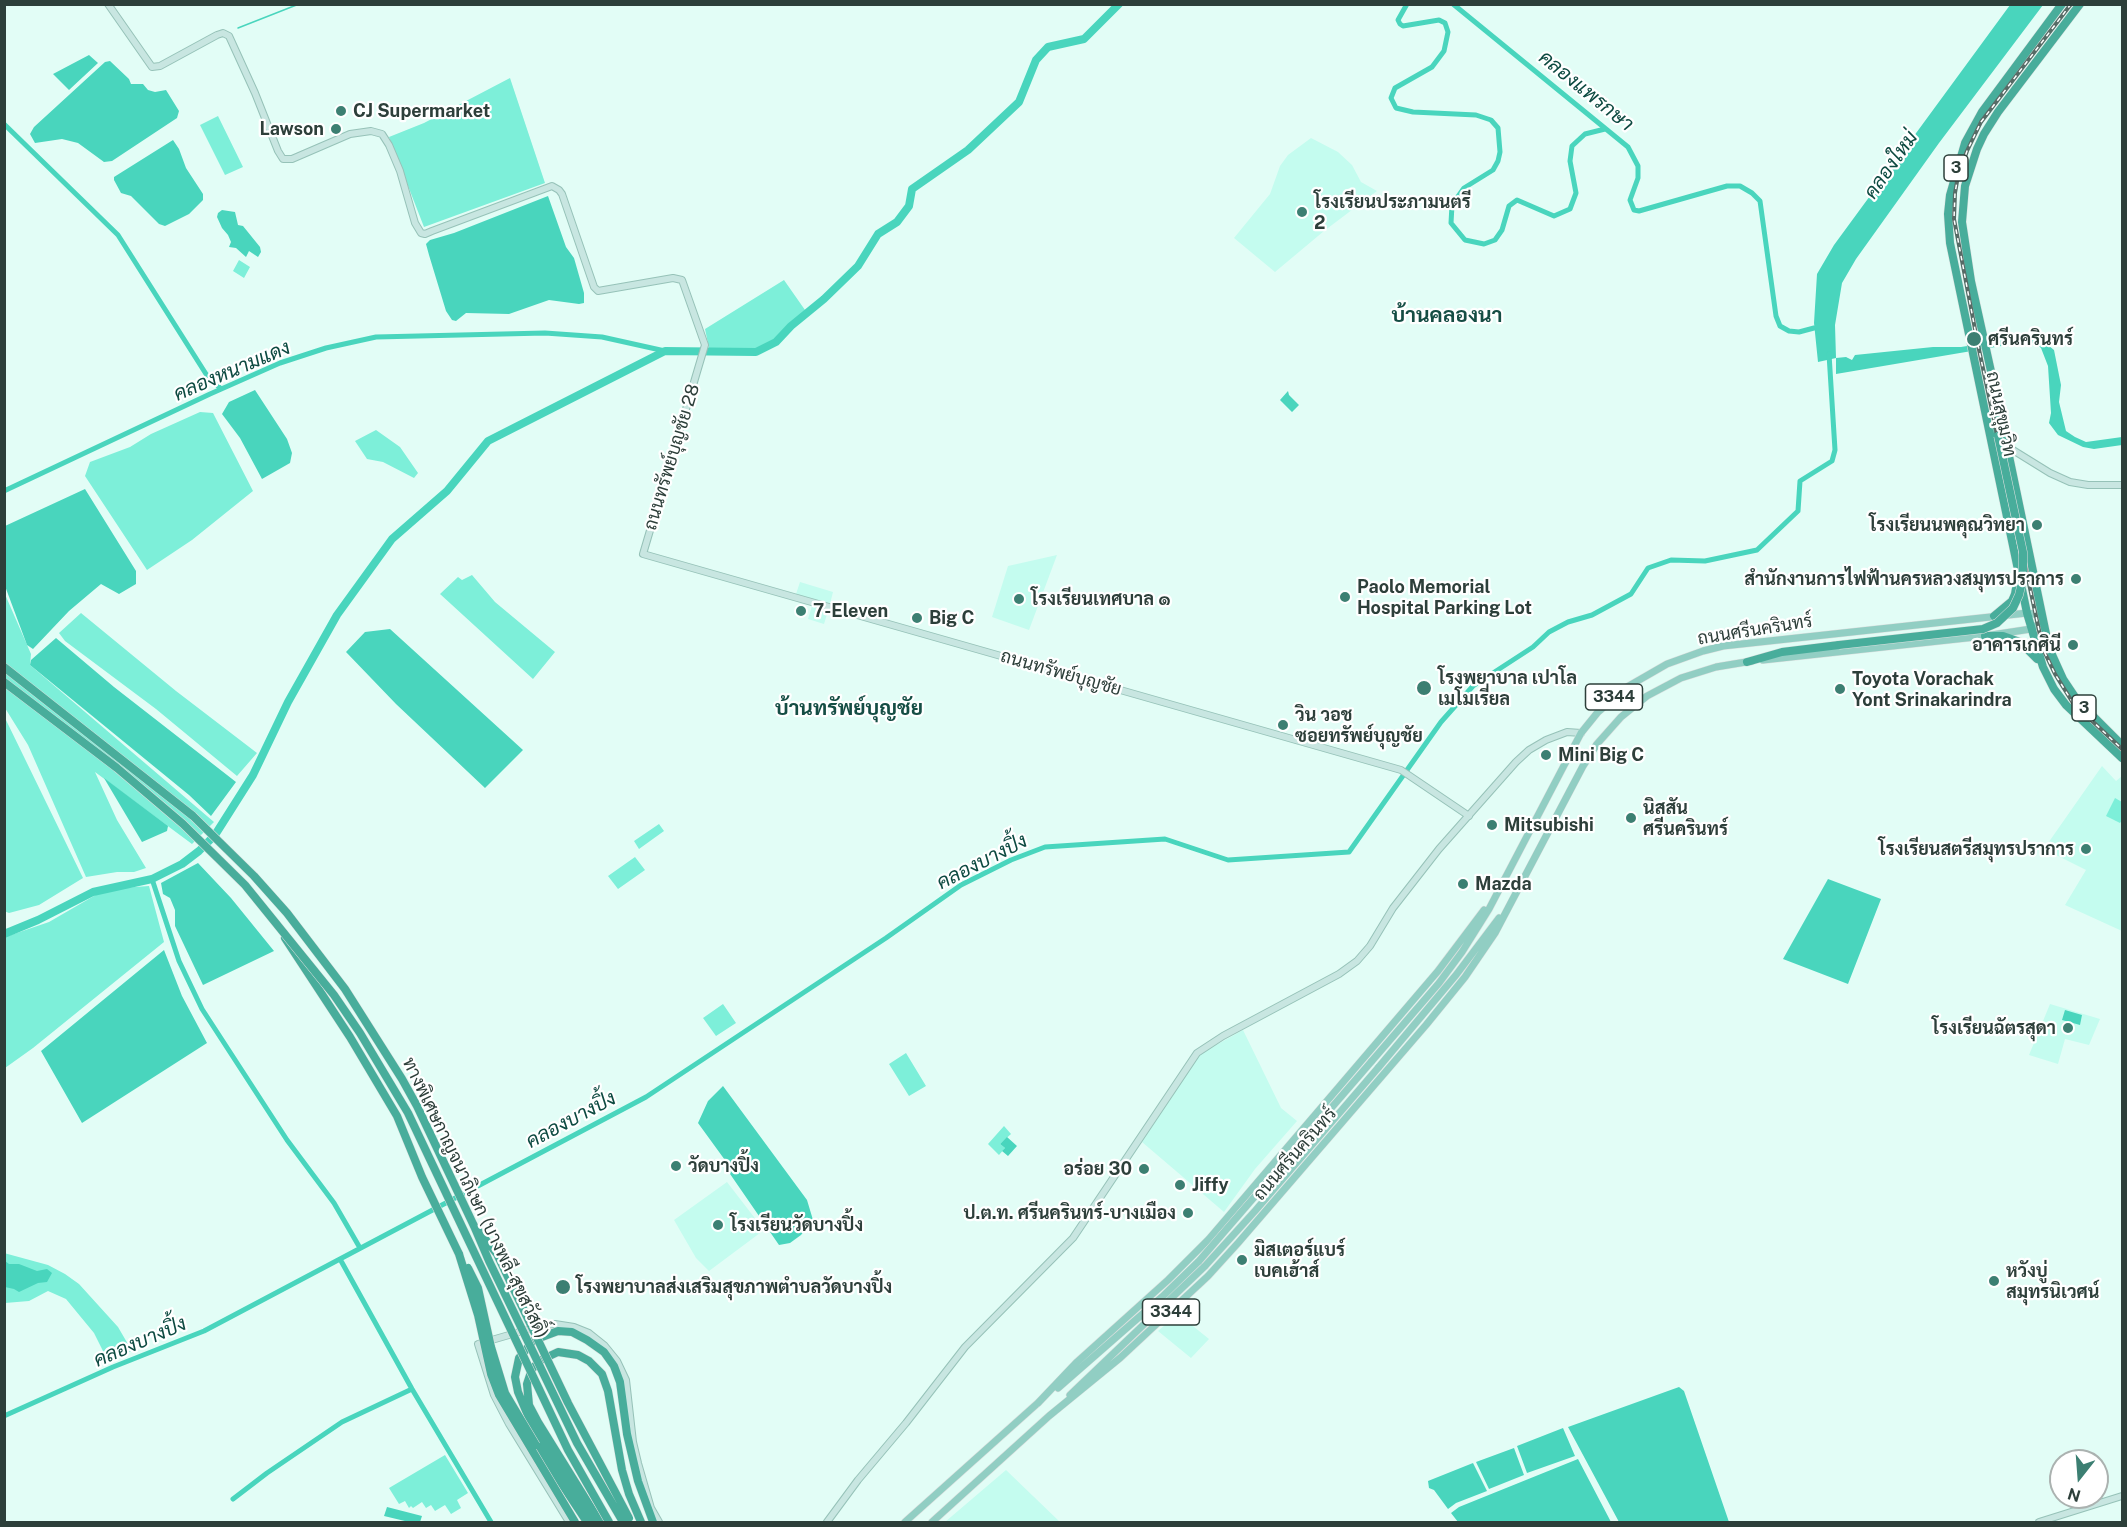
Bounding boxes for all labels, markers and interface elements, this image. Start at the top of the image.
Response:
water label: คลองแพรกษา [1534,46,1638,136]
place label: CJ Supermarket [353,100,490,122]
marker: CJ Supermarket [334,104,348,118]
place label: Lawson [259,118,324,140]
marker: Lawson [329,122,343,136]
water label: คลองใหม่ [1859,126,1923,204]
road number: 3 [1944,155,1968,181]
place label: โรงเรียนประภามนตรี 2 [1314,191,1471,234]
marker: โรงเรียนประภามนตรี 2 [1295,205,1309,219]
district label: บ้านคลองนา [1392,303,1502,329]
place label: ศรีนครินทร์ [1988,328,2073,350]
marker: ศรีนครินทร์ [1965,330,1983,348]
water label: คลองหนามแดง [170,336,294,406]
street label: ถนนสุขุมวิท [1981,369,2021,459]
street label: ถนนทรัพย์บุญชัย 28 [639,381,705,533]
place label: โรงเรียนนพคุณวิทยา [1869,514,2025,536]
marker: โรงเรียนนพคุณวิทยา [2030,518,2044,532]
place label: สำนักงานการไฟฟ้านครหลวงสมุทรปราการ [1744,568,2064,590]
marker: สำนักงานการไฟฟ้านครหลวงสมุทรปราการ [2069,572,2083,586]
place label: Paolo Memorial Hospital Parking Lot [1357,576,1532,618]
place label: โรงเรียนเทศบาล ๑ [1031,588,1171,610]
marker: Paolo Memorial Hospital Parking Lot [1338,590,1352,604]
marker: โรงเรียนเทศบาล ๑ [1012,592,1026,606]
place label: 7-Eleven [813,600,888,622]
marker: 7-Eleven [794,604,808,618]
place label: Big C [929,607,974,629]
street label: ถนนศรีนครินทร์ [1696,610,1814,650]
marker: Big C [910,611,924,625]
place label: อาคารเกศินี [1972,634,2061,656]
marker: อาคารเกศินี [2066,638,2080,652]
street label: ถนนทรัพย์บุญชัย [998,645,1124,701]
place label: โรงพยาบาล เปาโล เมโมเรี่ยล [1438,667,1577,710]
place label: Toyota Vorachak Yont Srinakarindra [1852,668,2012,710]
marker: โรงพยาบาล เปาโล เมโมเรี่ยล [1415,679,1433,697]
marker: Toyota Vorachak Yont Srinakarindra [1833,682,1847,696]
road number: 3344 [1586,684,1642,710]
road number: 3 [2072,695,2096,721]
district label: บ้านทรัพย์บุญชัย [775,696,923,722]
place label: วิน วอช ซอยทรัพย์บุญชัย [1295,704,1423,746]
marker: วิน วอช ซอยทรัพย์บุญชัย [1276,718,1290,732]
place label: Mini Big C [1558,744,1644,766]
marker: Mini Big C [1539,748,1553,762]
place label: นิสสัน ศรีนครินทร์ [1643,797,1728,840]
marker: นิสสัน ศรีนครินทร์ [1624,811,1638,825]
place label: Mitsubishi [1504,814,1594,836]
marker: Mitsubishi [1485,818,1499,832]
water label: คลองบางปิ้ง [933,829,1031,895]
place label: โรงเรียนสตรีสมุทรปราการ [1878,838,2074,860]
marker: โรงเรียนสตรีสมุทรปราการ [2079,842,2093,856]
place label: Mazda [1475,873,1532,895]
marker: Mazda [1456,877,1470,891]
place label: โรงเรียนฉัตรสุดา [1932,1017,2056,1039]
marker: โรงเรียนฉัตรสุดา [2061,1021,2075,1035]
street label: ทางพิเศษกาญจนาภิเษก (บางพลี-สุขสวัสดิ์) [397,1054,553,1342]
water label: คลองบางปิ้ง [522,1086,620,1154]
street label: ถนนศรีนครินทร์ [1249,1103,1341,1205]
place label: วัดบางปิ้ง [688,1155,759,1177]
place label: อร่อย 30 [1063,1158,1132,1180]
marker: วัดบางปิ้ง [669,1159,683,1173]
marker: อร่อย 30 [1137,1162,1151,1176]
place label: Jiffy [1192,1174,1229,1196]
marker: Jiffy [1173,1178,1187,1192]
place label: ป.ต.ท. ศรีนครินทร์-บางเมือง [964,1202,1176,1224]
marker: ป.ต.ท. ศรีนครินทร์-บางเมือง [1181,1206,1195,1220]
place label: โรงเรียนวัดบางปิ้ง [730,1214,863,1236]
marker: โรงเรียนวัดบางปิ้ง [711,1218,725,1232]
place label: มิสเตอร์แบร์ เบคเฮ้าส์ [1254,1239,1345,1282]
marker: มิสเตอร์แบร์ เบคเฮ้าส์ [1235,1253,1249,1267]
place label: หวังบู่ สมุทรนิเวศน์ [2006,1260,2099,1302]
marker: หวังบู่ สมุทรนิเวศน์ [1987,1274,2001,1288]
place label: โรงพยาบาลส่งเสริมสุขภาพตำบลวัดบางปิ้ง [576,1276,892,1298]
marker: โรงพยาบาลส่งเสริมสุขภาพตำบลวัดบางปิ้ง [554,1278,572,1296]
road number: 3344 [1142,1299,1200,1325]
water label: คลองบางปิ้ง [90,1312,190,1372]
north arrow [2049,1449,2109,1509]
text: N [2065,1484,2083,1506]

